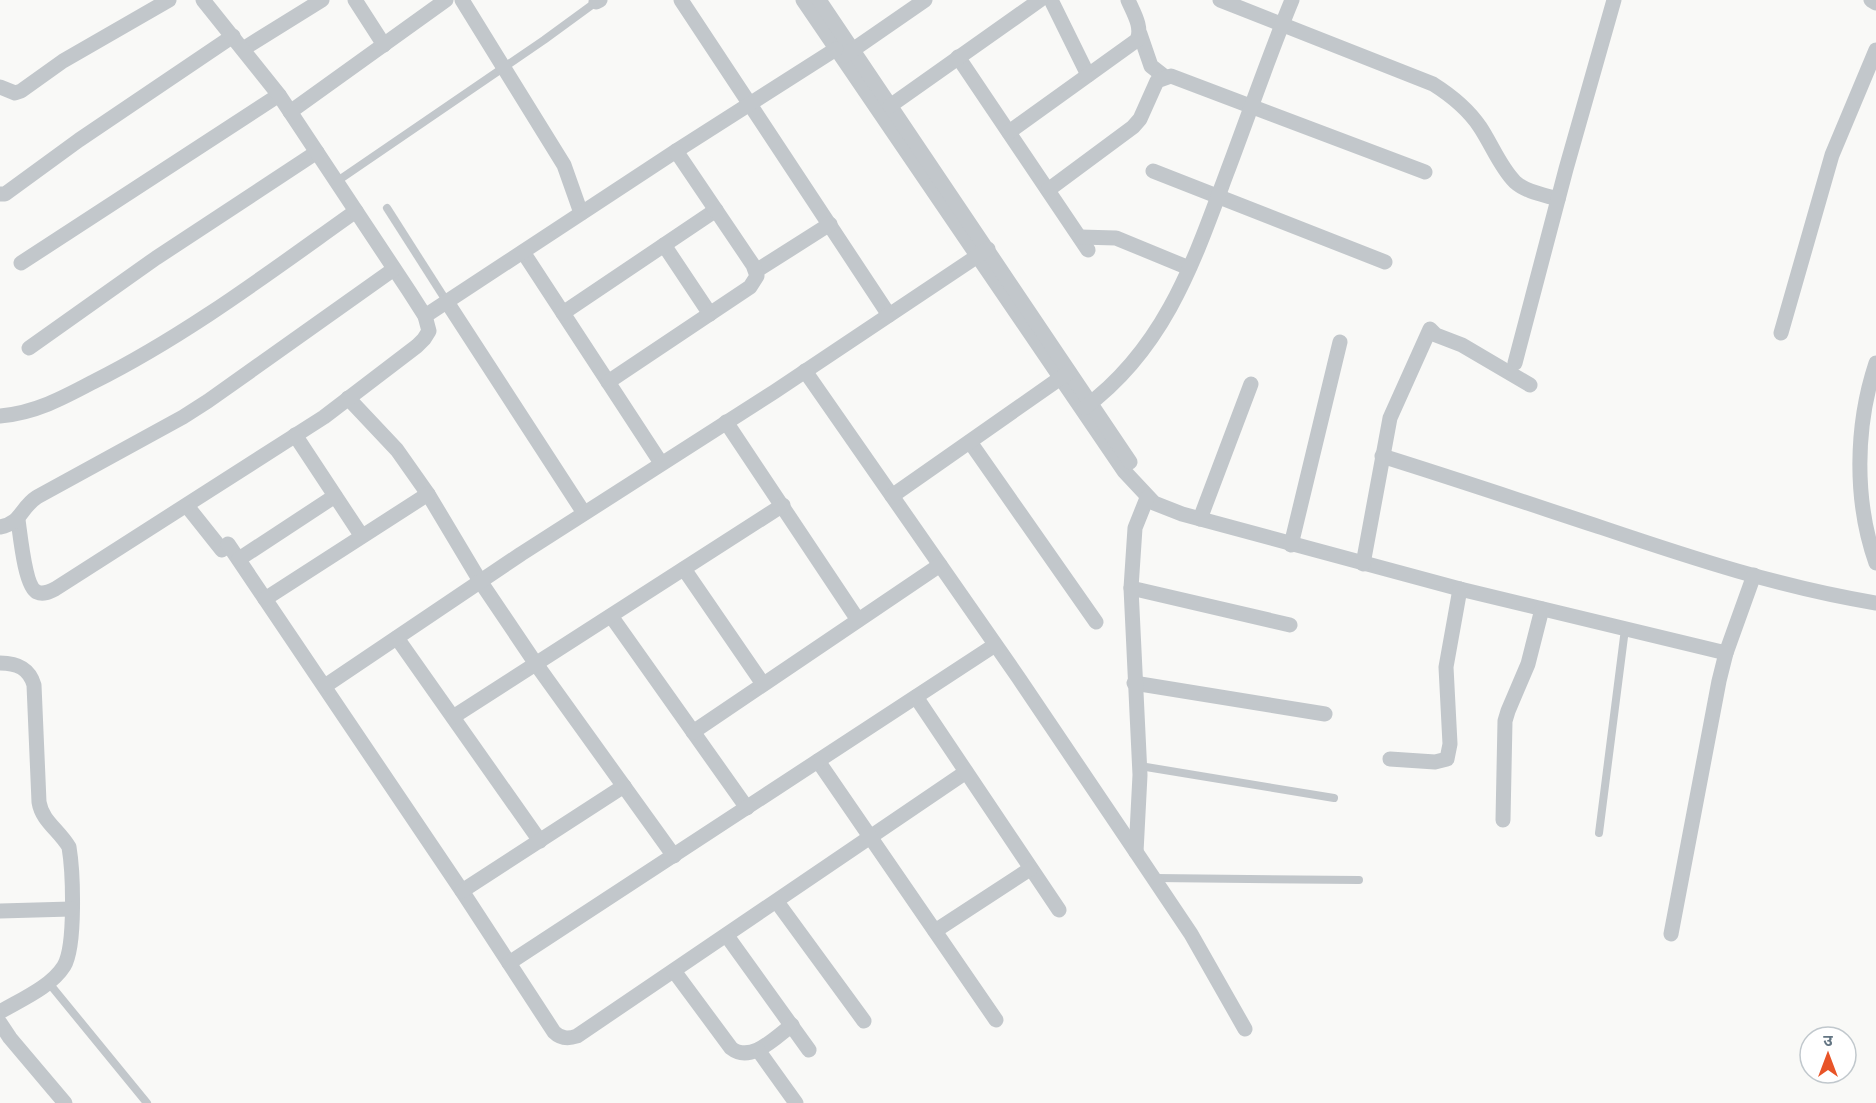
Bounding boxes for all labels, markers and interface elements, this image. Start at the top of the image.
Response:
north arrow [1798,1025,1858,1085]
text: उ [1823,1030,1833,1049]

